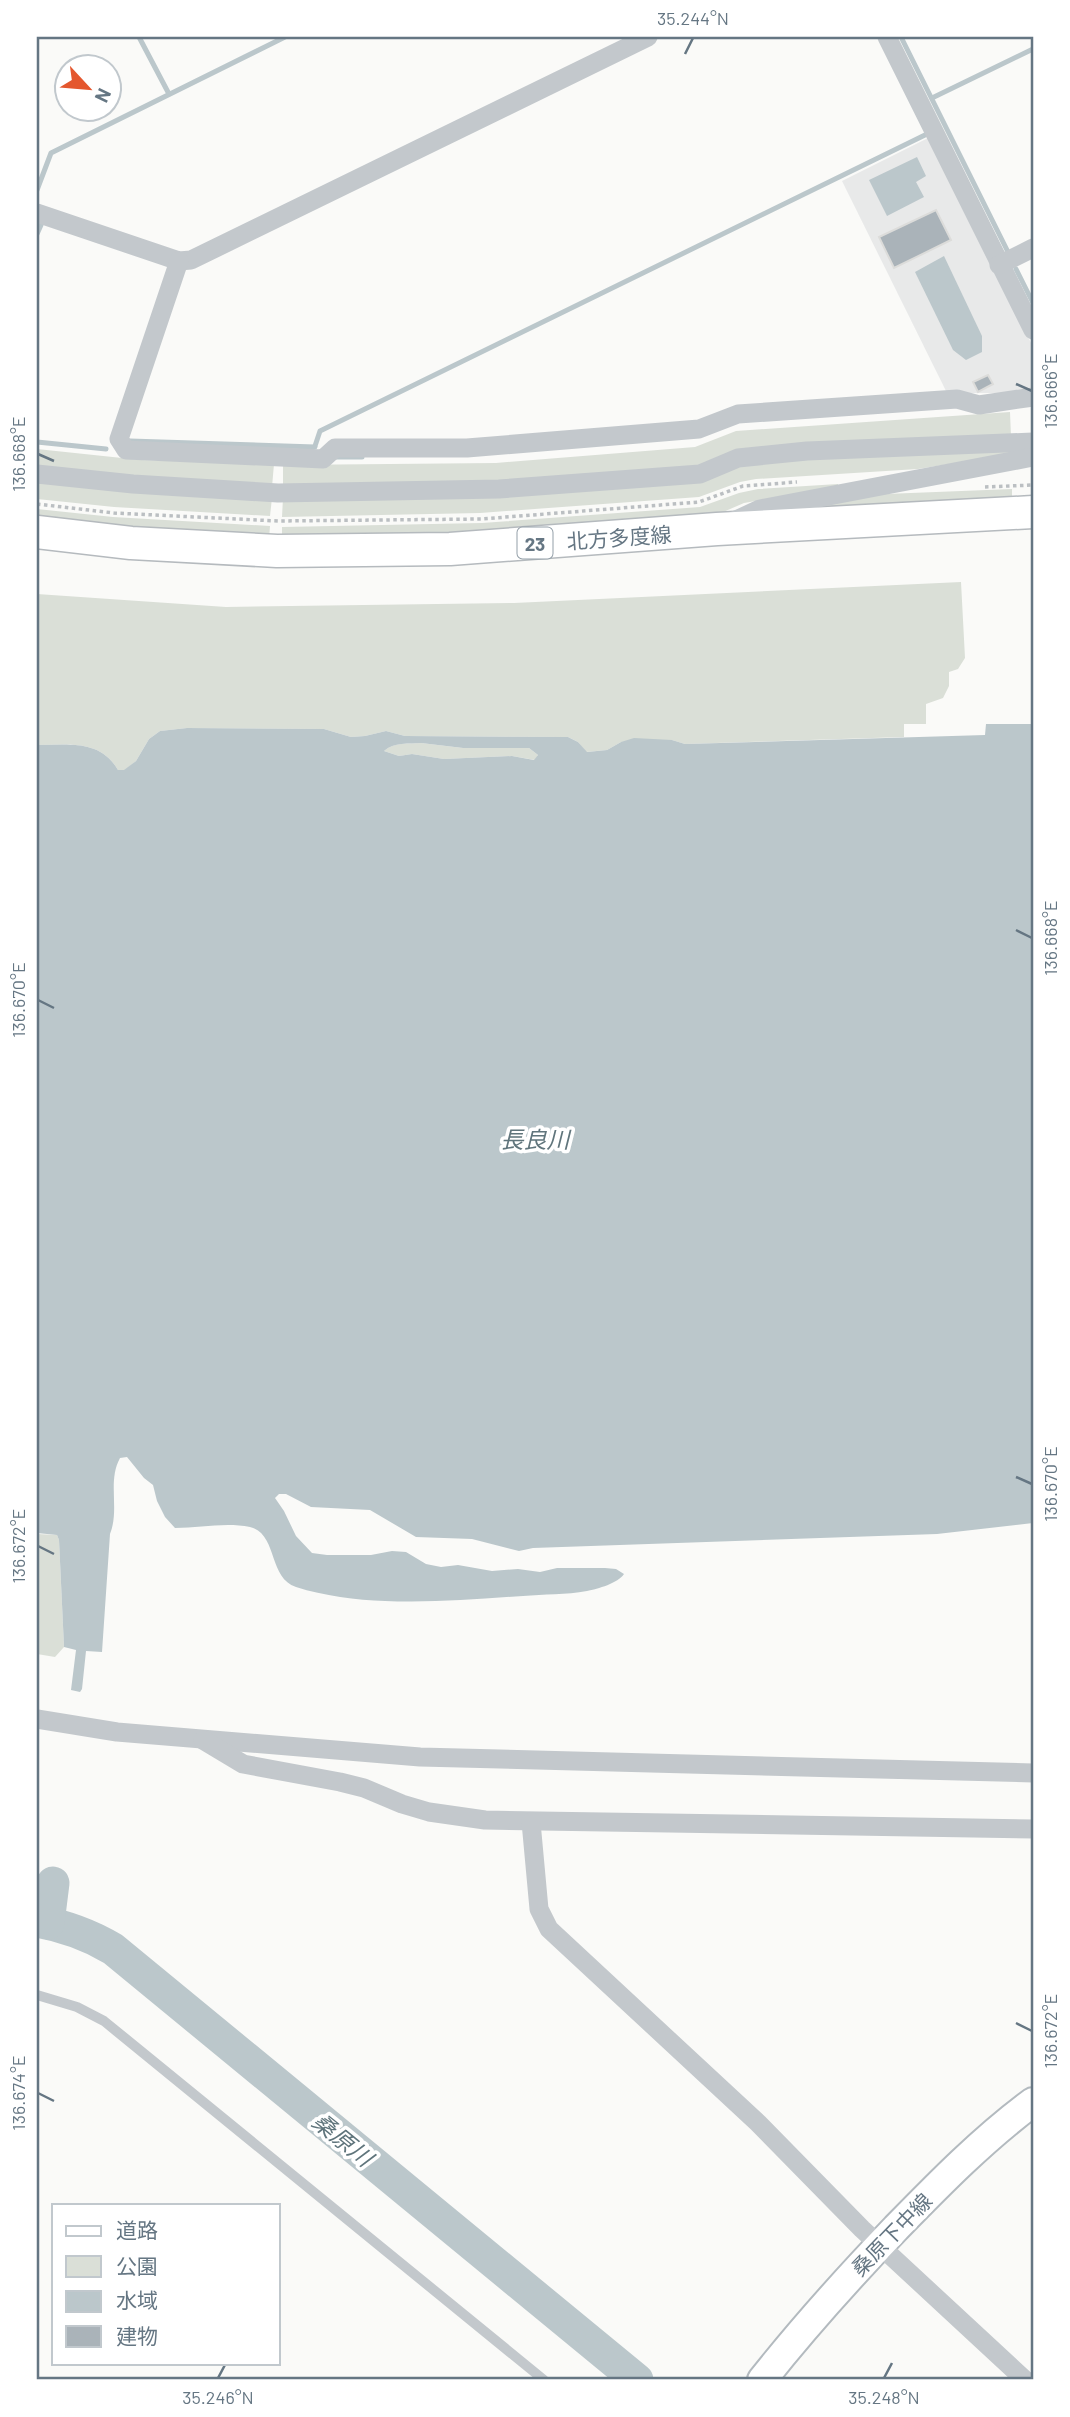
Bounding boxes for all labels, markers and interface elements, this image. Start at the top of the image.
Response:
text: 35.244°N [657,7,729,29]
north arrow [52,52,122,122]
text: N [91,85,117,106]
text: 136.666°E [1039,353,1061,429]
text: 136.668°E [7,416,29,492]
street label: 北方多度線 [566,521,672,553]
road number: 23 [518,528,552,558]
text: 136.668°E [1039,900,1061,976]
text: 136.670°E [7,962,29,1038]
water label: 長良川 [501,1125,573,1153]
text: 136.670°E [1039,1446,1061,1522]
text: 136.672°E [7,1508,29,1584]
text: 136.672°E [1039,1993,1061,2069]
text: 136.674°E [7,2055,29,2131]
water label: 桑原川 [307,2106,381,2173]
street label: 桑原下中線 [846,2188,936,2280]
legend [52,2204,280,2364]
text: 道路 [116,2217,158,2242]
text: 公園 [116,2253,158,2278]
text: 水域 [116,2287,158,2312]
text: 建物 [116,2323,158,2348]
text: 35.246°N [182,2386,254,2408]
text: 35.248°N [848,2386,920,2408]

